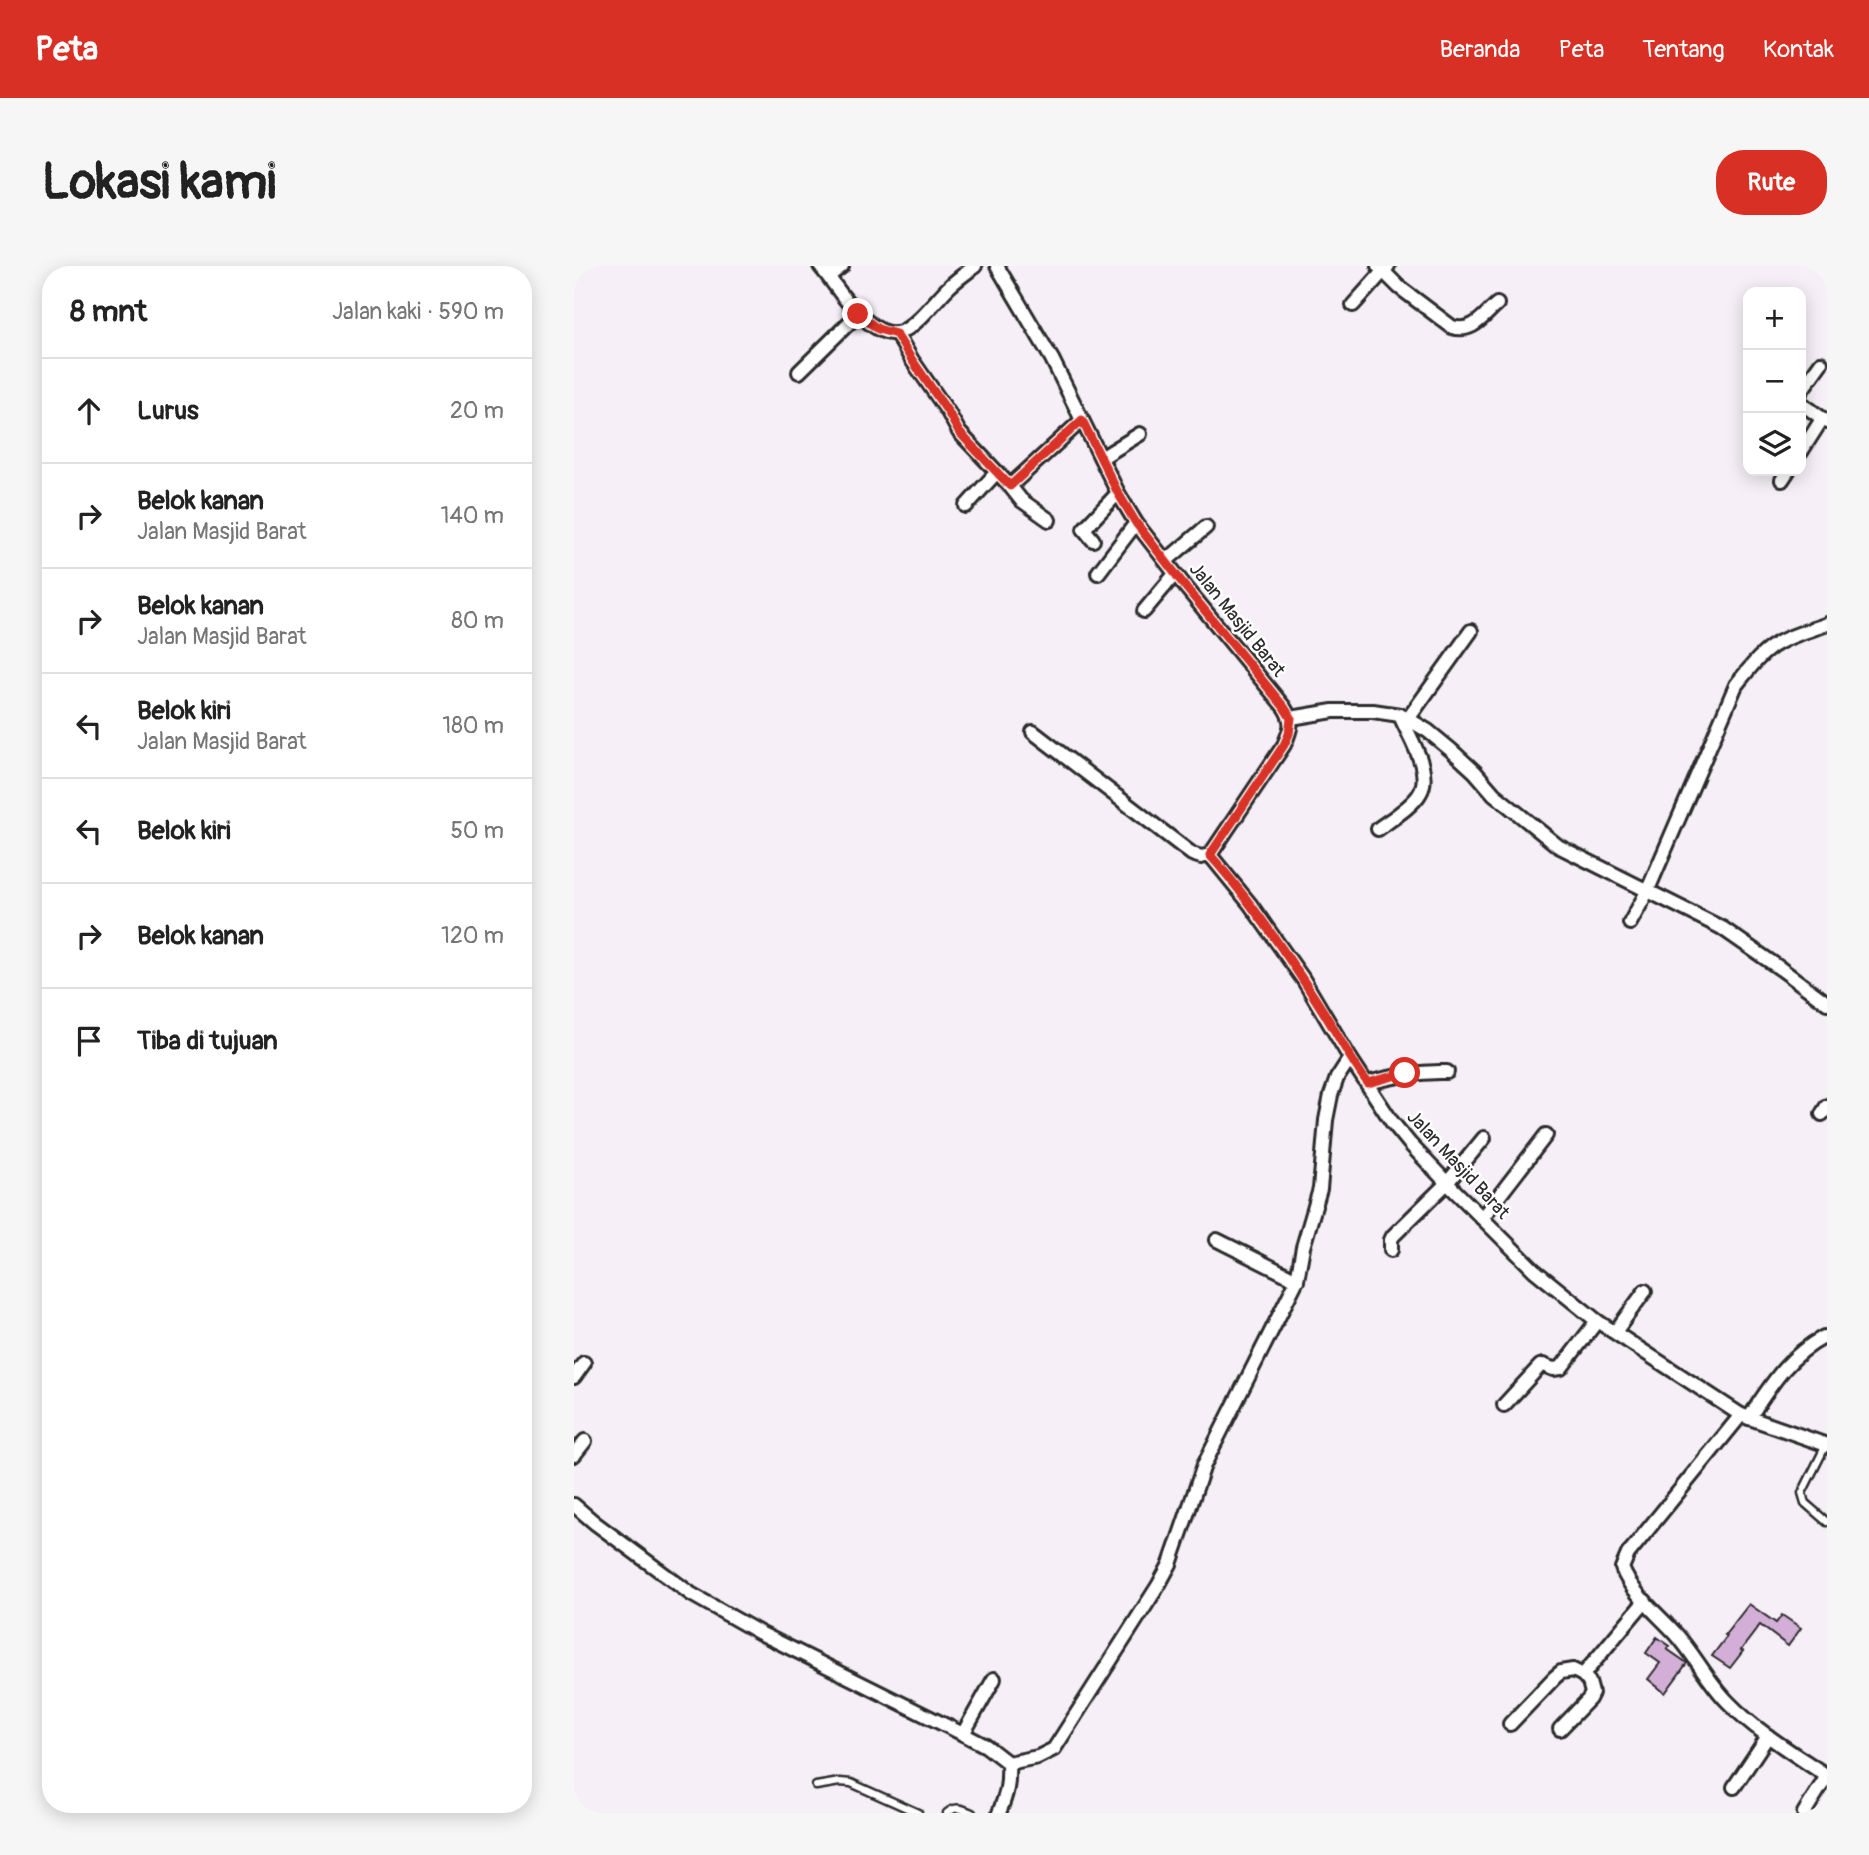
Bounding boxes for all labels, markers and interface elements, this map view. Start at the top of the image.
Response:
text: Peta [35,29,98,70]
text: Beranda [1439,35,1520,64]
text: Peta [1558,35,1604,64]
text: Tentang [1642,35,1725,64]
text: Kontak [1763,35,1834,64]
button: Rute [1716,150,1827,215]
text: Lokasi kami [42,152,276,213]
map controls [1743,287,1806,476]
button: + [1743,287,1806,350]
text: 8 mnt [70,293,147,330]
text: Jalan kaki · 590 m [332,297,504,326]
route end [842,298,873,329]
button: − [1743,350,1806,413]
icon: ahead [70,392,108,430]
text: Lurus [137,395,199,427]
text: 20 m [450,396,504,425]
button: layers [1743,413,1806,476]
text: Belok kanan [137,485,264,517]
icon: right [70,497,108,535]
text: 140 m [441,501,504,530]
text: Jalan Masjid Barat [137,517,307,546]
street label: Jalan Masjid Barat [1184,558,1291,682]
text: Belok kanan [137,590,264,622]
icon: right [70,602,108,640]
text: 80 m [451,606,504,635]
text: Jalan Masjid Barat [137,622,307,651]
text: Belok kiri [137,695,231,727]
icon: left [70,707,108,745]
text: 180 m [442,711,504,740]
text: Jalan Masjid Barat [137,727,307,756]
icon: left [70,812,108,850]
text: Belok kiri [137,815,231,847]
text: 50 m [450,816,504,845]
icon: right [70,917,108,955]
text: Belok kanan [137,920,264,952]
text: 120 m [441,921,504,950]
icon: arrive [70,1022,108,1060]
text: Tiba di tujuan [137,1025,278,1057]
route start [1389,1057,1420,1088]
street label: Jalan Masjid Barat [1402,1105,1515,1224]

